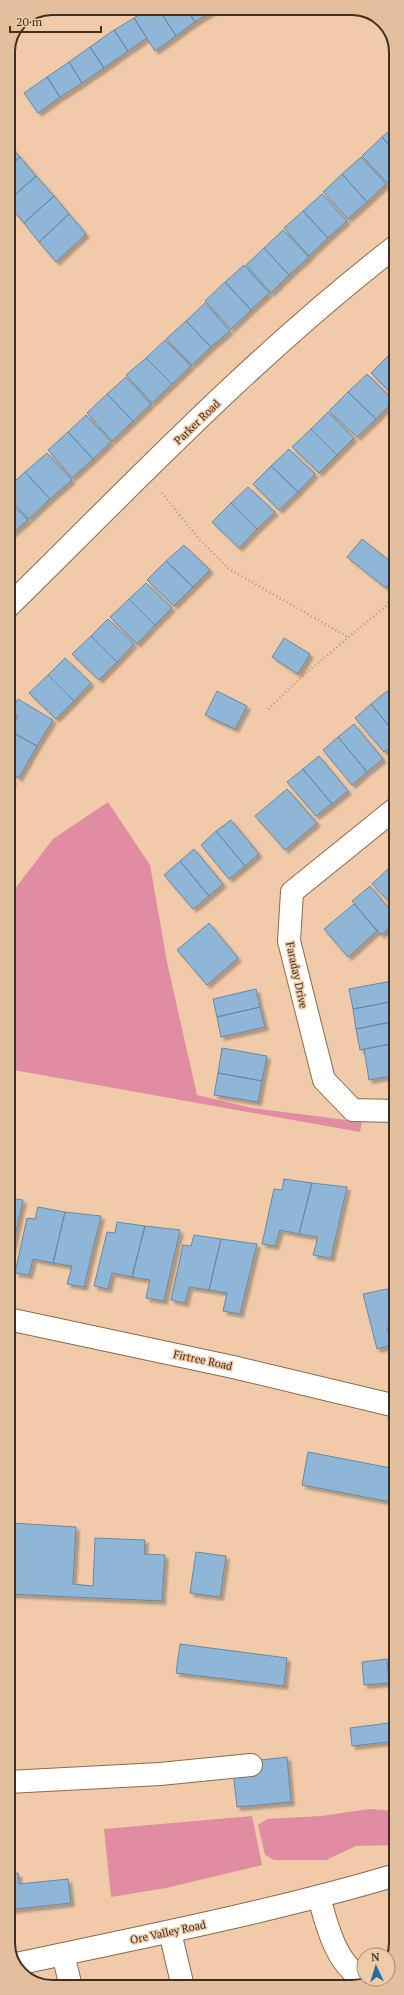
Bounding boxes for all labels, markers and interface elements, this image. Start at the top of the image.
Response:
scale bar [10,8,101,34]
text: 20 m [16,14,43,29]
street label: Parker Road [171,397,223,447]
street label: Faraday Drive [283,941,311,1010]
street label: Firtree Road [172,1347,234,1373]
street label: Ore Valley Road [129,1917,207,1947]
north arrow [356,1947,396,1987]
text: N [371,1950,381,1964]

